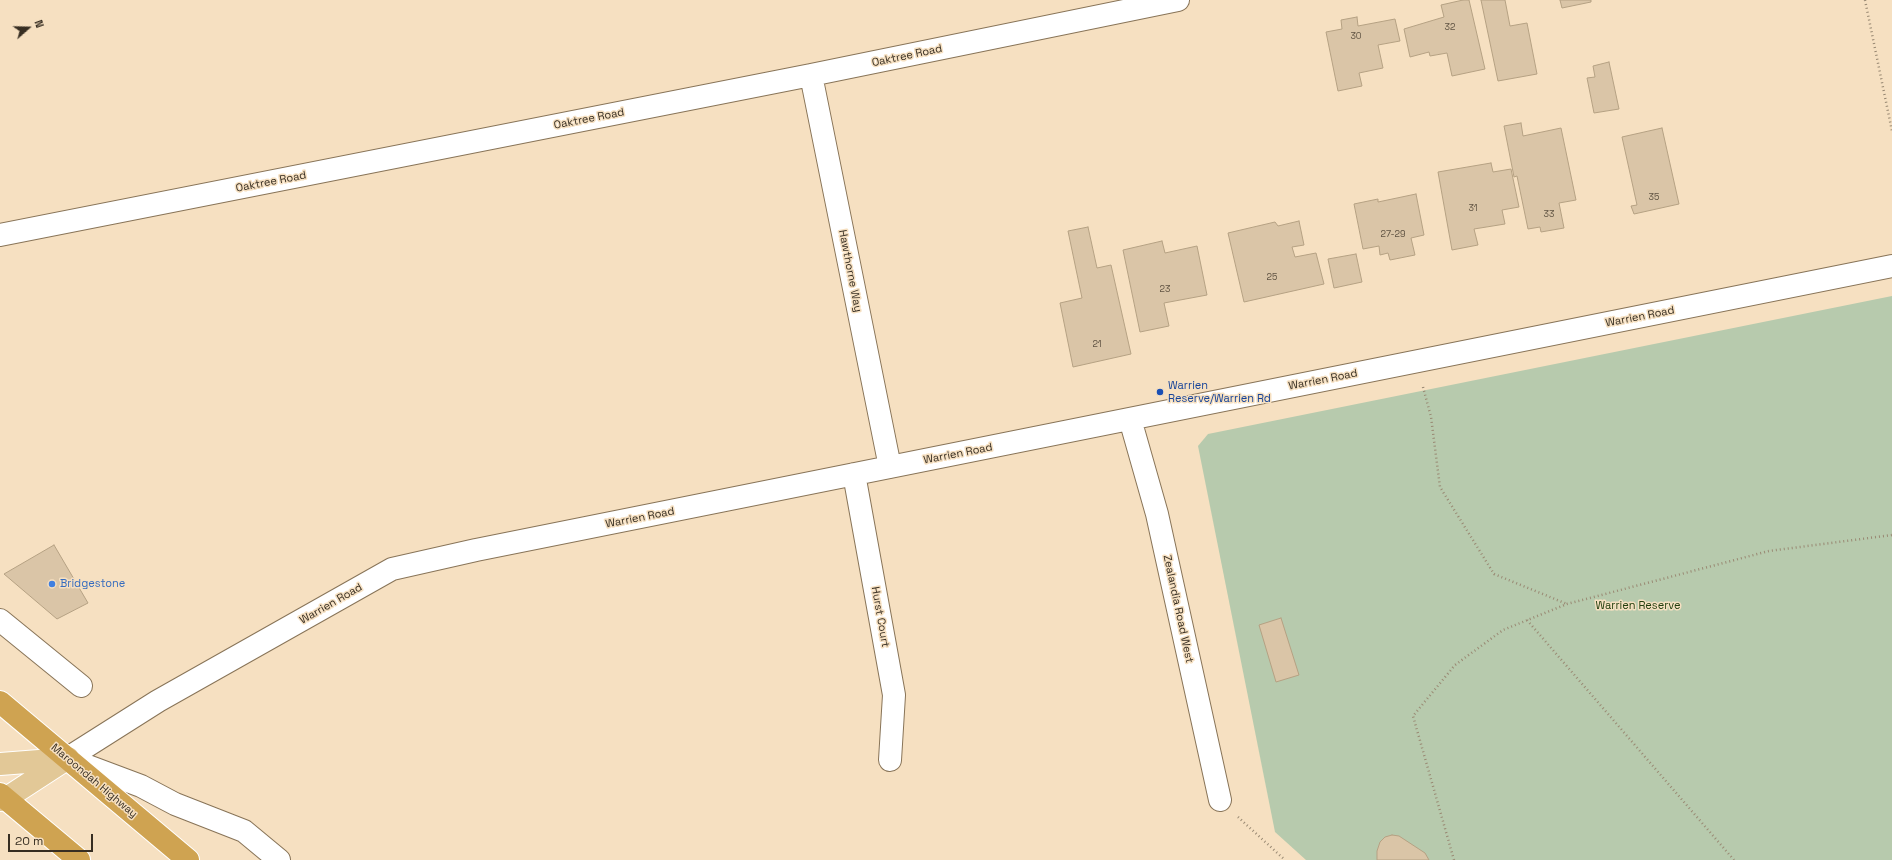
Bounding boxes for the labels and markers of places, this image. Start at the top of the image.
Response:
place label: Warrien Reserve/Warrien Rd [1168,379,1271,405]
marker: Warrien Reserve/Warrien Rd [1155,387,1165,397]
place label: Bridgestone [60,577,125,591]
marker: Bridgestone [47,579,57,589]

